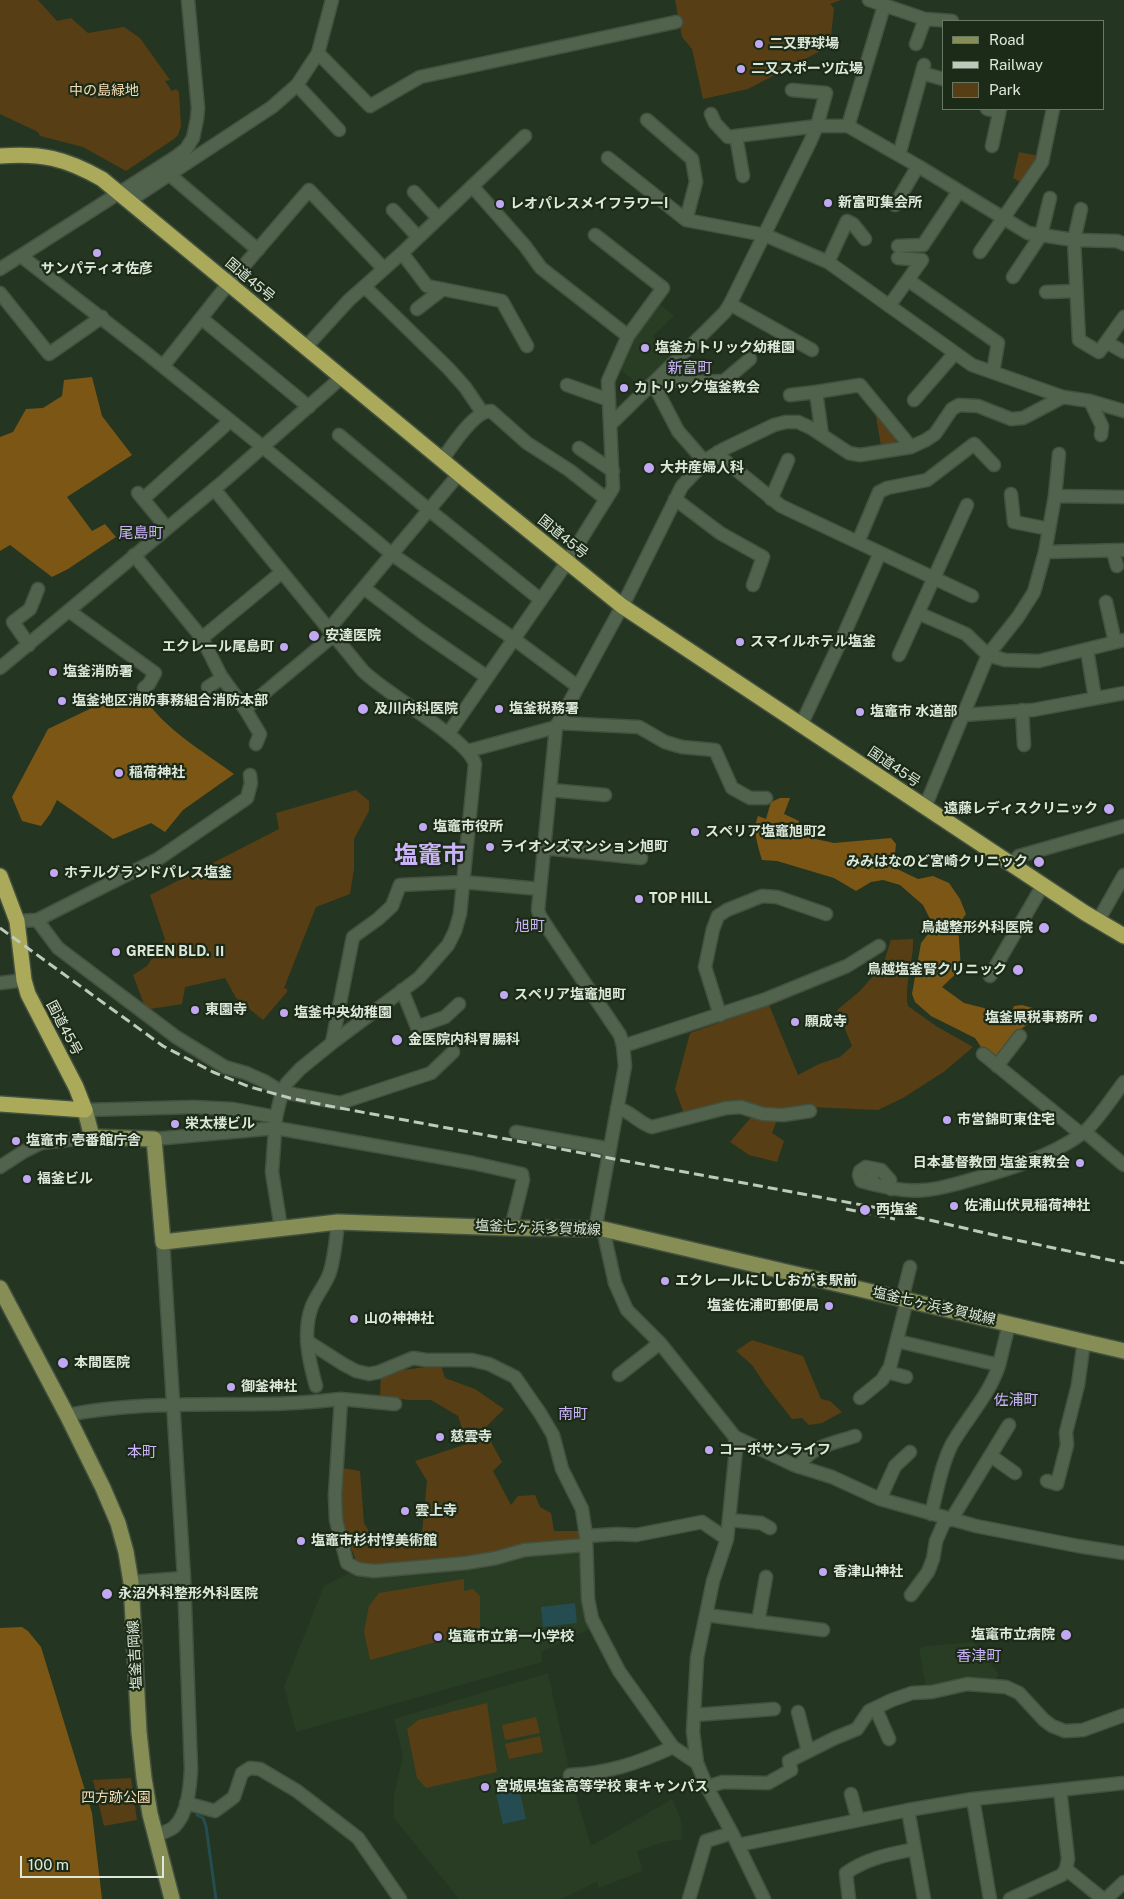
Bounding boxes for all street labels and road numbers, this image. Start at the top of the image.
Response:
street label: 国道45号 [222,254,278,306]
street label: 国道45号 [535,512,591,562]
street label: 国道45号 [865,743,923,791]
street label: 国道45号 [43,998,85,1058]
street label: 塩釜七ヶ浜多賀城線 [475,1217,601,1239]
street label: 塩釜七ヶ浜多賀城線 [871,1284,997,1328]
street label: 塩釜吉岡線 [125,1620,145,1690]

